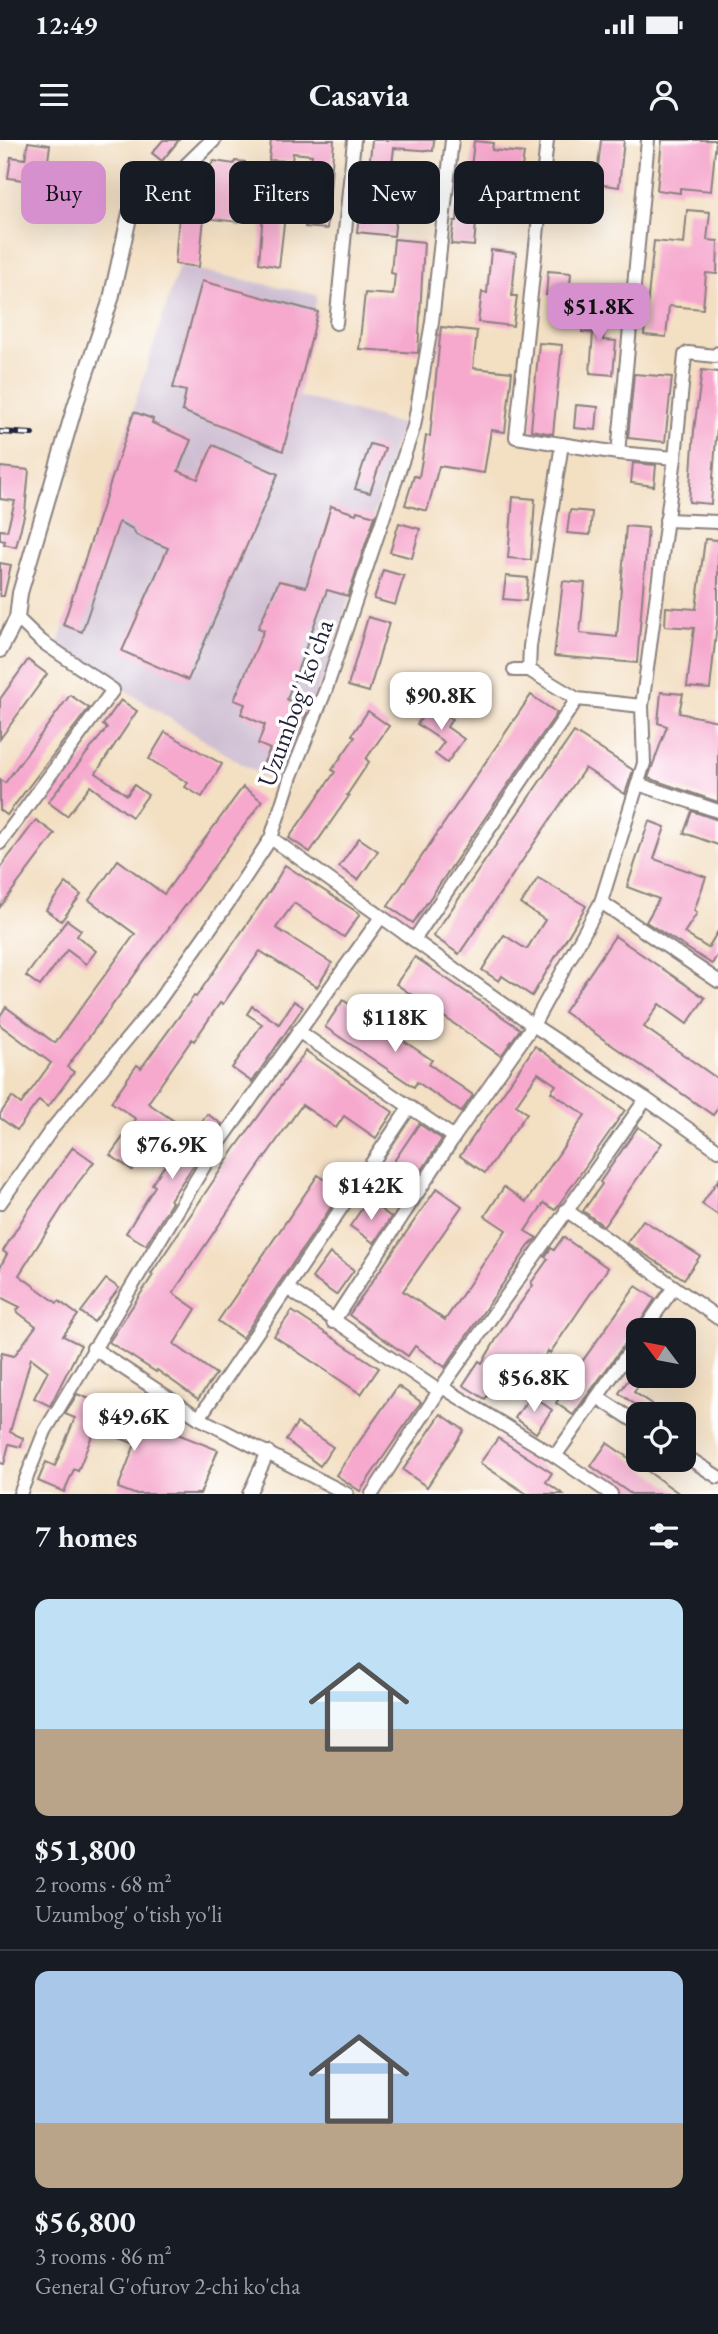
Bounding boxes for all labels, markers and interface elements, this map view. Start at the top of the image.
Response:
text: 12:49 [35,8,97,42]
text: Casavia [309,74,409,116]
icon: menu [35,76,73,114]
icon: person [645,76,683,114]
chip: Buy [21,161,106,224]
chip: Rent [120,161,215,224]
chip: Filters [229,161,334,224]
chip: New [348,161,440,224]
chip: Apartment [454,161,604,224]
pin: $51.8K [542,284,656,343]
text: $51.8K [564,291,634,321]
street label: Uzumbog' ko'cha [249,614,341,791]
pin: $90.8K [384,672,498,732]
text: $90.8K [406,680,476,710]
pin: $118K [346,995,444,1054]
text: $118K [363,1002,427,1032]
pin: $76.9K [115,1122,229,1181]
text: $76.9K [137,1129,207,1159]
pin: $142K [322,1163,420,1222]
text: $142K [339,1170,403,1200]
north arrow [626,1318,696,1388]
map controls [626,1318,696,1472]
pin: $56.8K [477,1354,591,1414]
text: $56.8K [499,1362,569,1392]
pin: $49.6K [77,1394,191,1453]
text: $49.6K [99,1401,169,1431]
button: locate [626,1402,696,1472]
text: 7 homes [35,1517,137,1556]
icon: filters [645,1517,683,1555]
icon: home [296,1644,422,1770]
text: $51,800 [35,1830,136,1869]
text: 2 rooms · 68 m² [35,1869,172,1899]
text: Uzumbog' o'tish yo'li [35,1899,222,1929]
icon: home [296,2016,422,2142]
text: $56,800 [35,2202,136,2241]
text: 3 rooms · 86 m² [35,2241,172,2271]
text: General G'ofurov 2-chi ko'cha [35,2271,300,2301]

